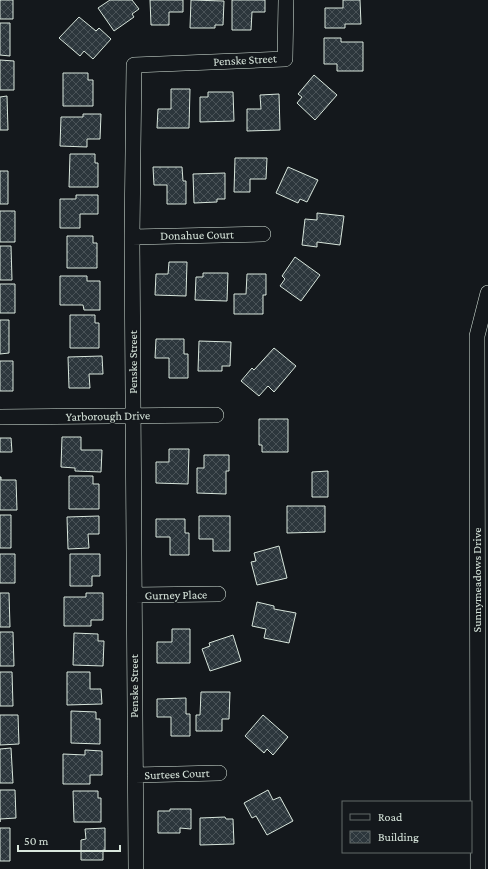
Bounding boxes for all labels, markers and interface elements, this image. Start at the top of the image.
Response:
street label: Penske Street [213,51,278,69]
street label: Donahue Court [160,227,235,243]
street label: Penske Street [126,329,140,394]
street label: Yarborough Drive [66,408,150,424]
street label: Sunnymeadows Drive [470,528,484,632]
street label: Gurney Place [145,587,207,603]
street label: Penske Street [127,653,141,718]
street label: Surtees Court [144,766,211,782]
legend [342,801,472,853]
text: Road [378,810,403,824]
scale bar [18,827,120,853]
text: Building [378,830,419,844]
text: 50 m [24,834,49,848]

